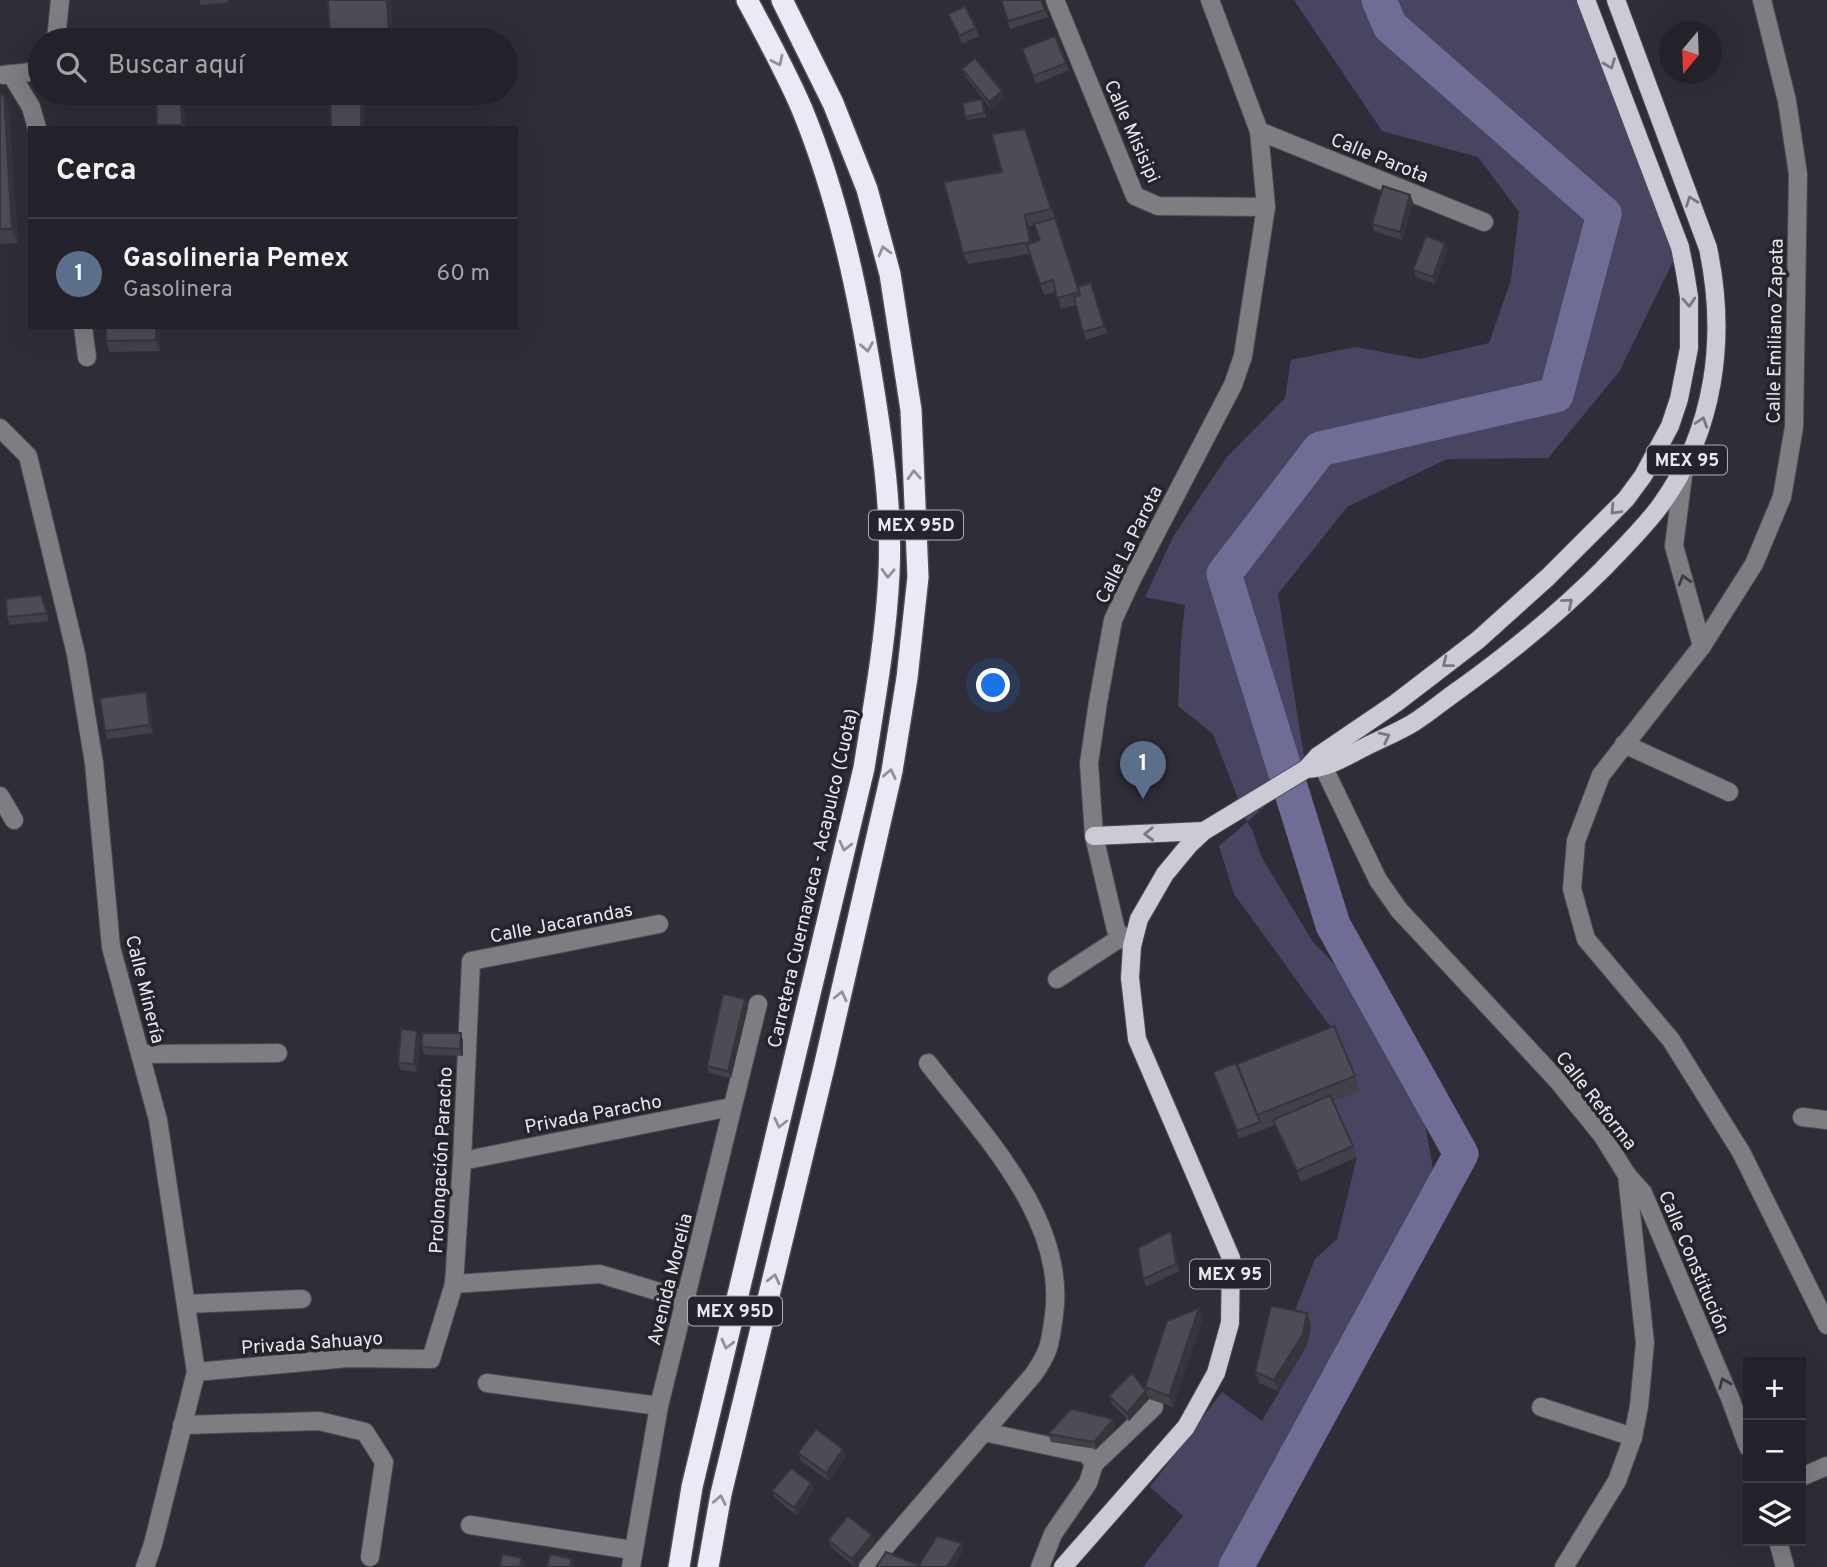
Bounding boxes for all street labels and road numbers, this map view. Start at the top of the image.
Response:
street label: Calle Misisipi [1098,77,1165,187]
street label: Calle Parota [1327,128,1432,189]
street label: Calle Emiliano Zapata [1762,238,1790,424]
road number: MEX 95 [1647,446,1727,474]
street label: Calle La Parota [1091,482,1169,608]
road number: MEX 95D [869,510,963,540]
street label: Carretera Cuernavaca - Acapulco (Cuota) [763,706,865,1051]
street label: Calle Jacarandas [488,898,635,950]
street label: Calle Minería [119,933,169,1046]
street label: Calle Reforma [1549,1047,1641,1155]
street label: Prolongación Paracho [425,1066,459,1254]
street label: Privada Paracho [523,1090,664,1140]
street label: Calle Constitución [1652,1187,1734,1338]
street label: Avenida Morelia [643,1211,699,1348]
road number: MEX 95 [1190,1260,1270,1288]
road number: MEX 95D [688,1296,782,1326]
street label: Privada Sahuayo [240,1327,384,1361]

